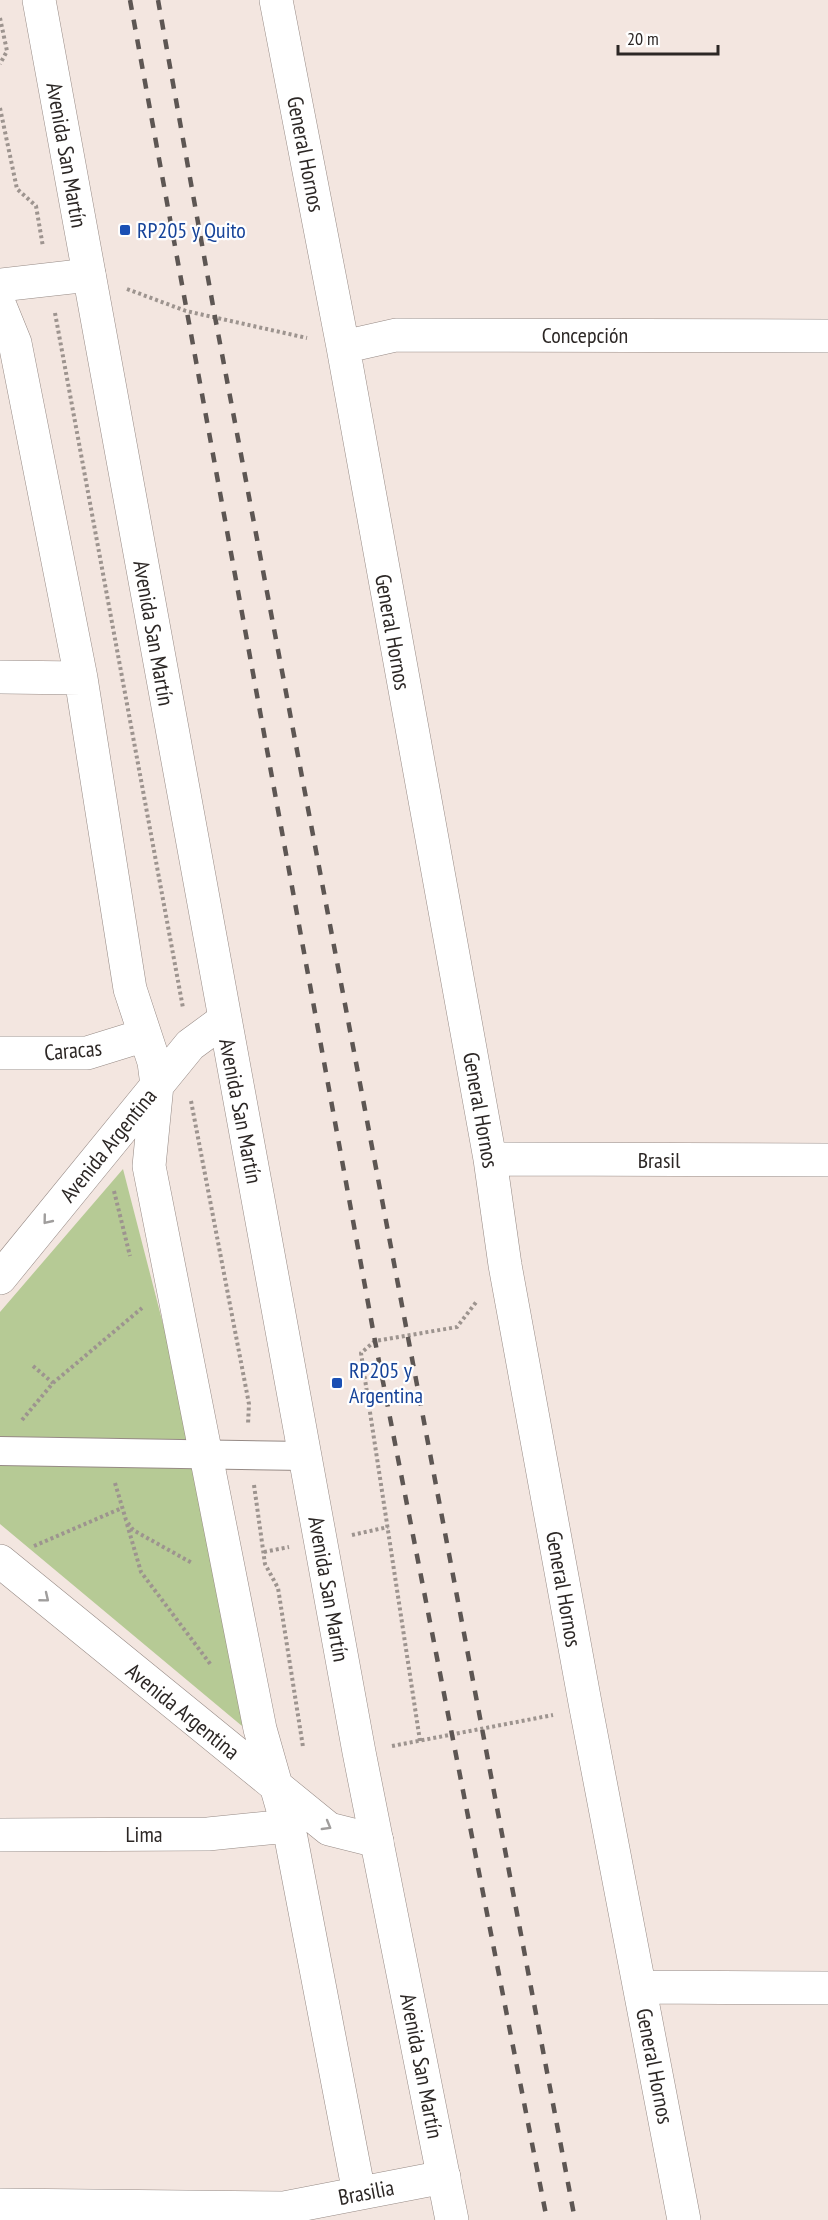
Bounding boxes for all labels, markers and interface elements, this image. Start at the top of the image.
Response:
scale bar [618,18,718,56]
text: 20 m [627,27,659,50]
street label: Avenida San Martín [40,80,94,230]
street label: General Hornos [281,94,331,214]
place label: RP205 y Quito [137,216,246,244]
marker: RP205 y Quito [118,223,132,237]
street label: Concepción [542,321,628,349]
street label: Avenida San Martín [127,558,181,708]
street label: General Hornos [369,572,417,692]
street label: Caracas [43,1034,103,1066]
street label: Avenida San Martín [213,1036,269,1186]
street label: General Hornos [457,1050,505,1170]
street label: Avenida Argentina [54,1083,162,1207]
street label: Brasil [638,1146,681,1174]
one-way arrow [43,1213,54,1224]
place label: RP205 y Argentina [349,1356,423,1409]
marker: RP205 y Argentina [330,1376,344,1390]
street label: Avenida San Martín [302,1514,356,1664]
street label: General Hornos [540,1529,588,1649]
one-way arrow [38,1590,49,1601]
street label: Avenida Argentina [121,1657,245,1765]
one-way arrow [321,1818,331,1830]
street label: Lima [125,1820,163,1848]
street label: Avenida San Martín [394,1991,450,2141]
street label: General Hornos [630,2006,680,2126]
street label: Brasilia [336,2173,396,2211]

